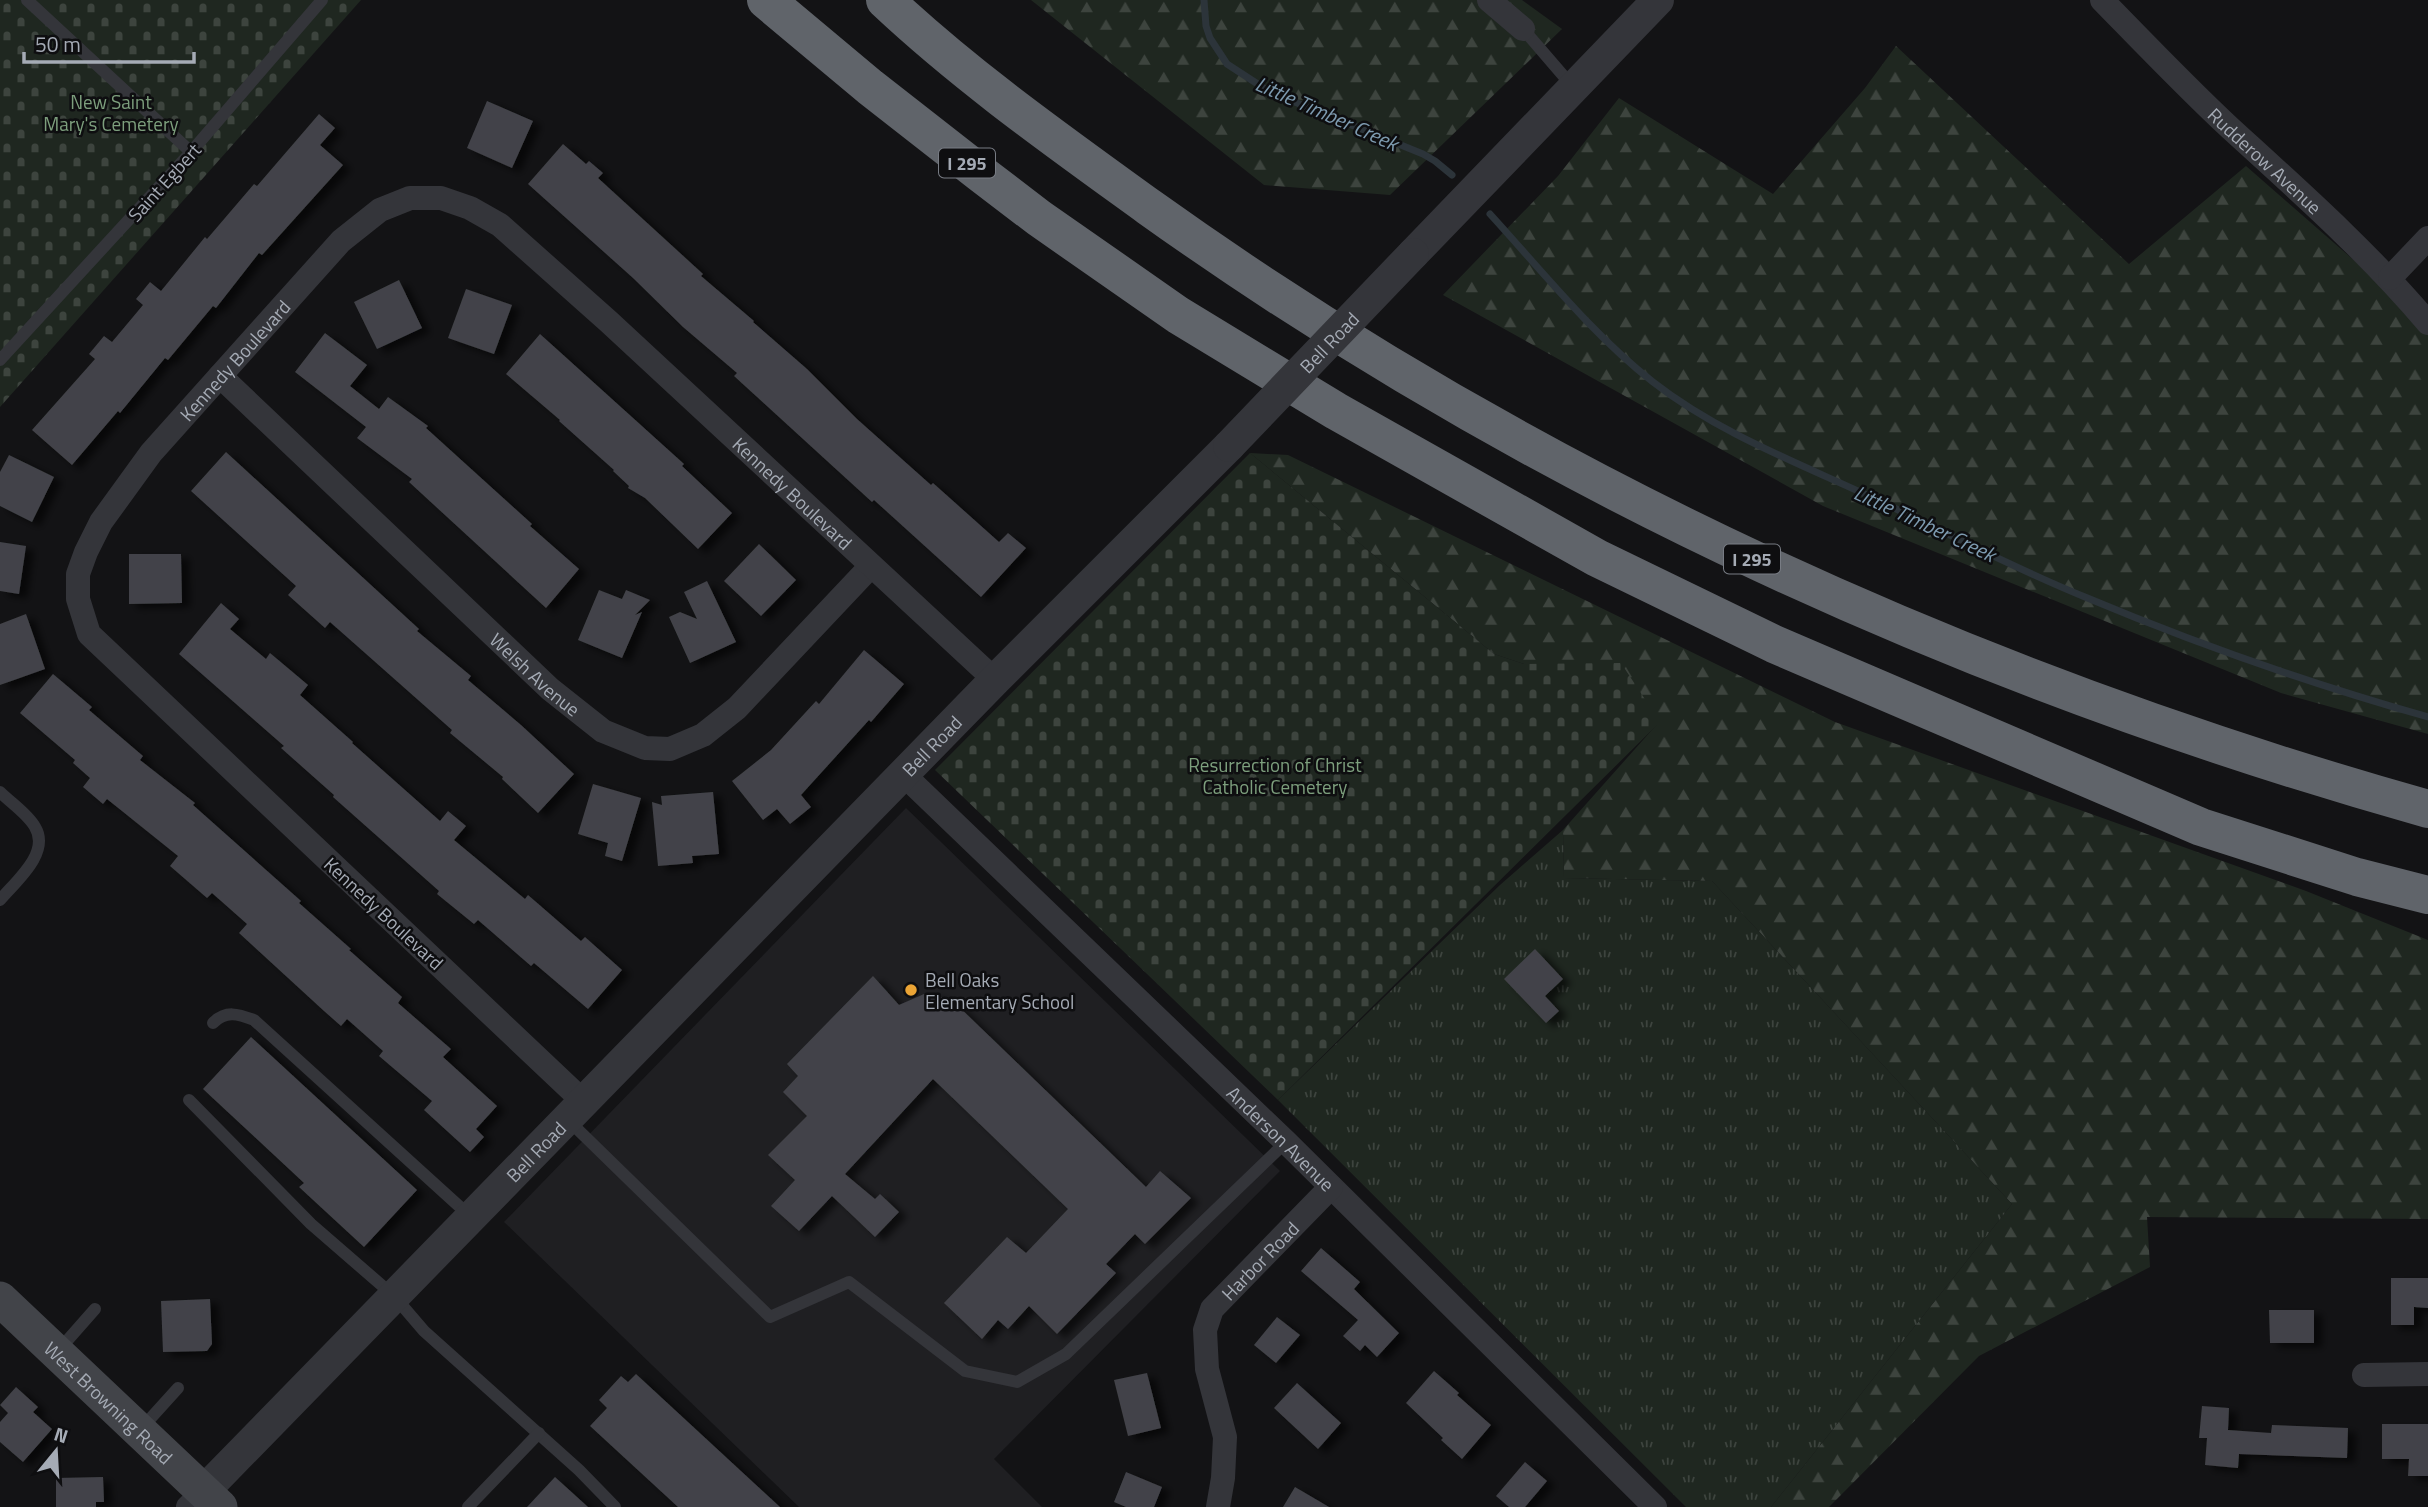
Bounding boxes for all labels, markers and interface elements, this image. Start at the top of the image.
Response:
scale bar [24,21,194,65]
text: 50 m [35,28,81,60]
water label: Little Timber Creek [1251,67,1406,160]
park label: New Saint Mary's Cemetery [43,87,179,138]
street label: Rudderow Avenue [2202,100,2329,220]
street label: Saint Egbert [120,136,208,228]
road number: I 295 [939,148,995,178]
street label: Kennedy Boulevard [172,293,297,427]
street label: Bell Road [1292,305,1365,379]
street label: Kennedy Boulevard [727,430,859,556]
water label: Little Timber Creek [1849,476,2004,571]
road number: I 295 [1724,544,1780,574]
street label: Welsh Avenue [484,625,587,723]
street label: Bell Road [895,708,968,782]
park label: Resurrection of Christ Catholic Cemetery [1188,750,1362,801]
street label: Kennedy Boulevard [318,850,450,976]
place label: Bell Oaks Elementary School [925,965,1074,1016]
marker: Bell Oaks Elementary School [903,982,919,998]
street label: Anderson Avenue [1221,1079,1342,1197]
street label: Bell Road [499,1114,572,1188]
street label: Harbor Road [1214,1214,1305,1307]
street label: West Browning Road [38,1334,180,1470]
north arrow [21,1416,91,1486]
text: N [51,1419,72,1450]

